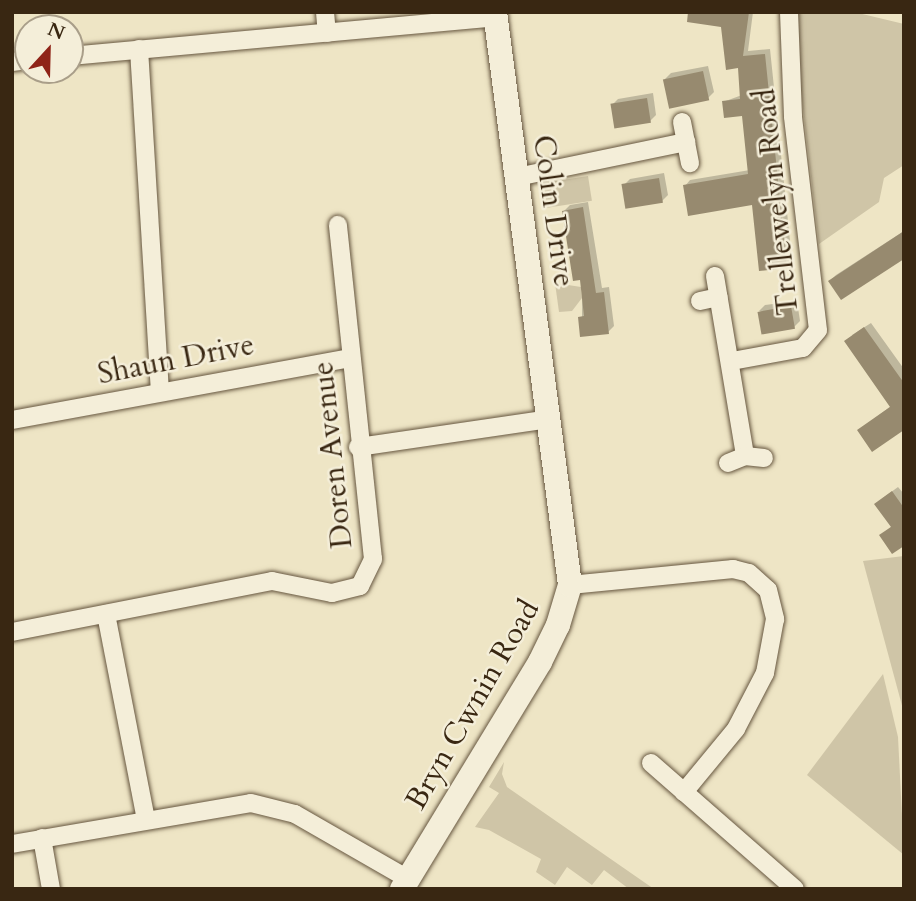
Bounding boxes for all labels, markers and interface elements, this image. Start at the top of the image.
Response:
north arrow [14,14,84,84]
text: N [44,16,69,47]
street label: Trellewelyn Road [747,87,807,317]
street label: Colin Drive [525,133,581,289]
street label: Shaun Drive [95,327,257,393]
street label: Doren Avenue [305,360,361,550]
street label: Bryn Cwnin Road [398,594,548,816]

